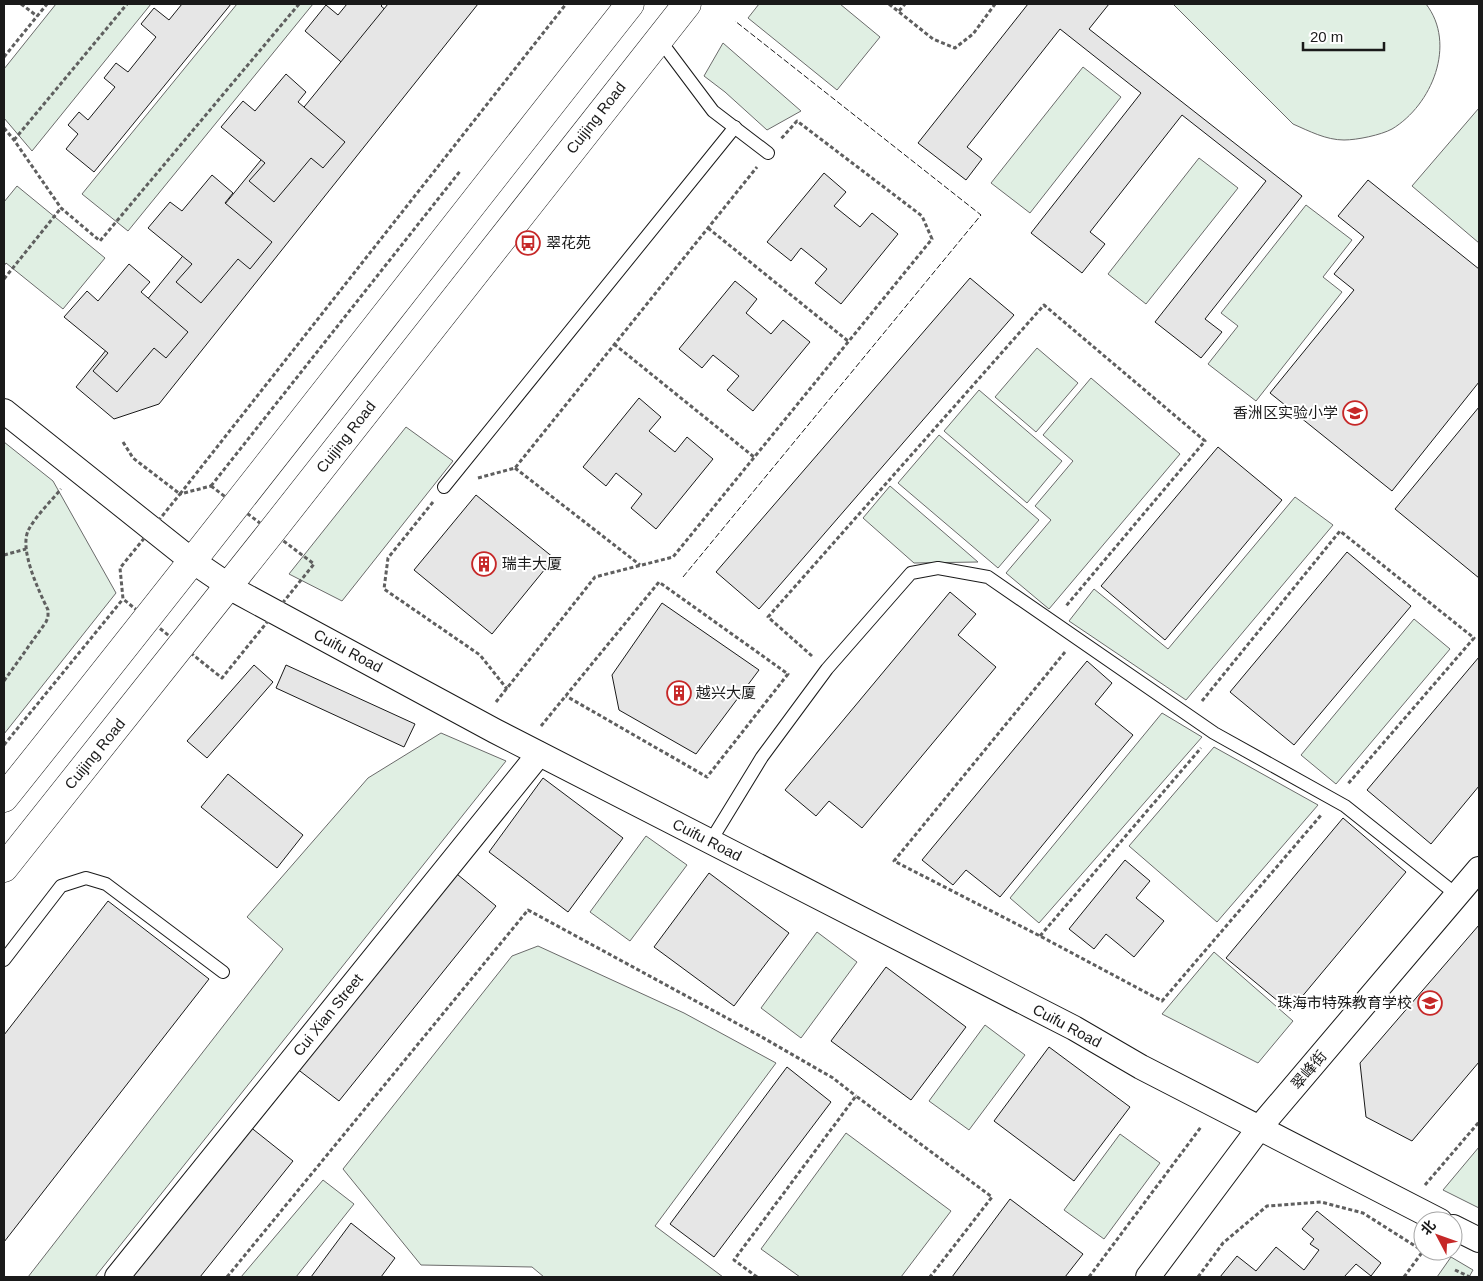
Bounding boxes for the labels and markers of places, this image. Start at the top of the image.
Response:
bus stop icon: 翠花苑 [515,230,541,256]
place label: 翠花苑 [546,234,591,251]
school or university icon: 香洲区实验小学 [1342,400,1368,426]
place label: 香洲区实验小学 [1233,404,1338,421]
building icon: 瑞丰大厦 [471,551,497,577]
place label: 瑞丰大厦 [502,555,562,572]
building icon: 越兴大厦 [666,680,692,706]
place label: 越兴大厦 [696,684,756,701]
school or university icon: 珠海市特殊教育学校 [1417,990,1443,1016]
place label: 珠海市特殊教育学校 [1277,994,1412,1011]

